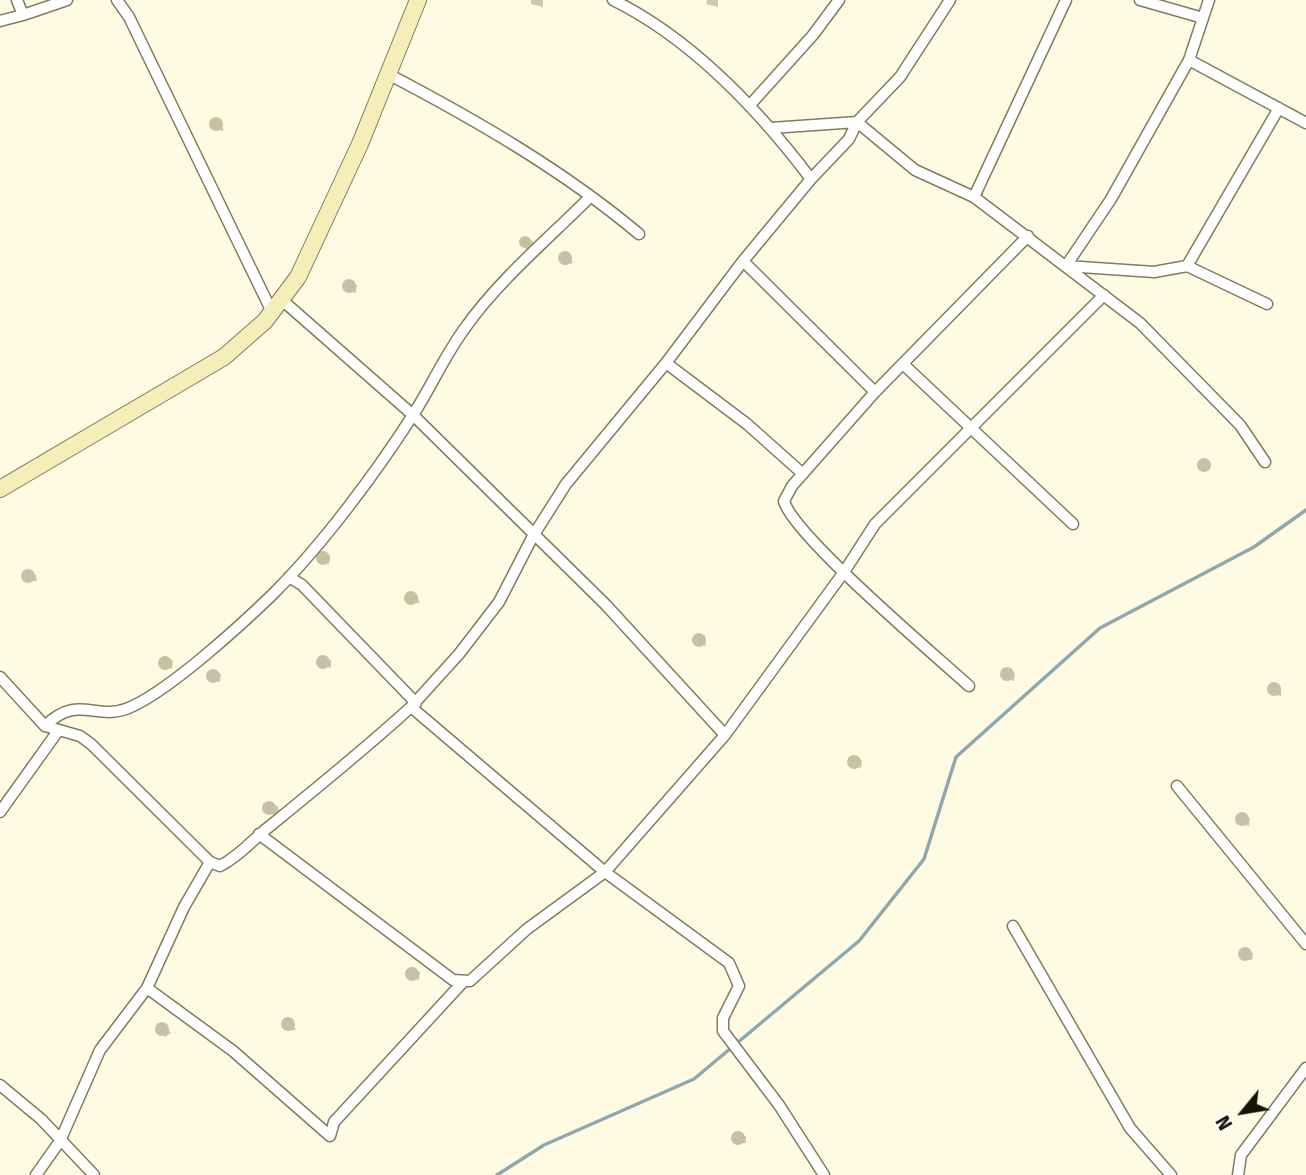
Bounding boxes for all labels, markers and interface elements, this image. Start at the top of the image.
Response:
north arrow [1208,1077,1278,1147]
text: N [1211,1112,1237,1134]

